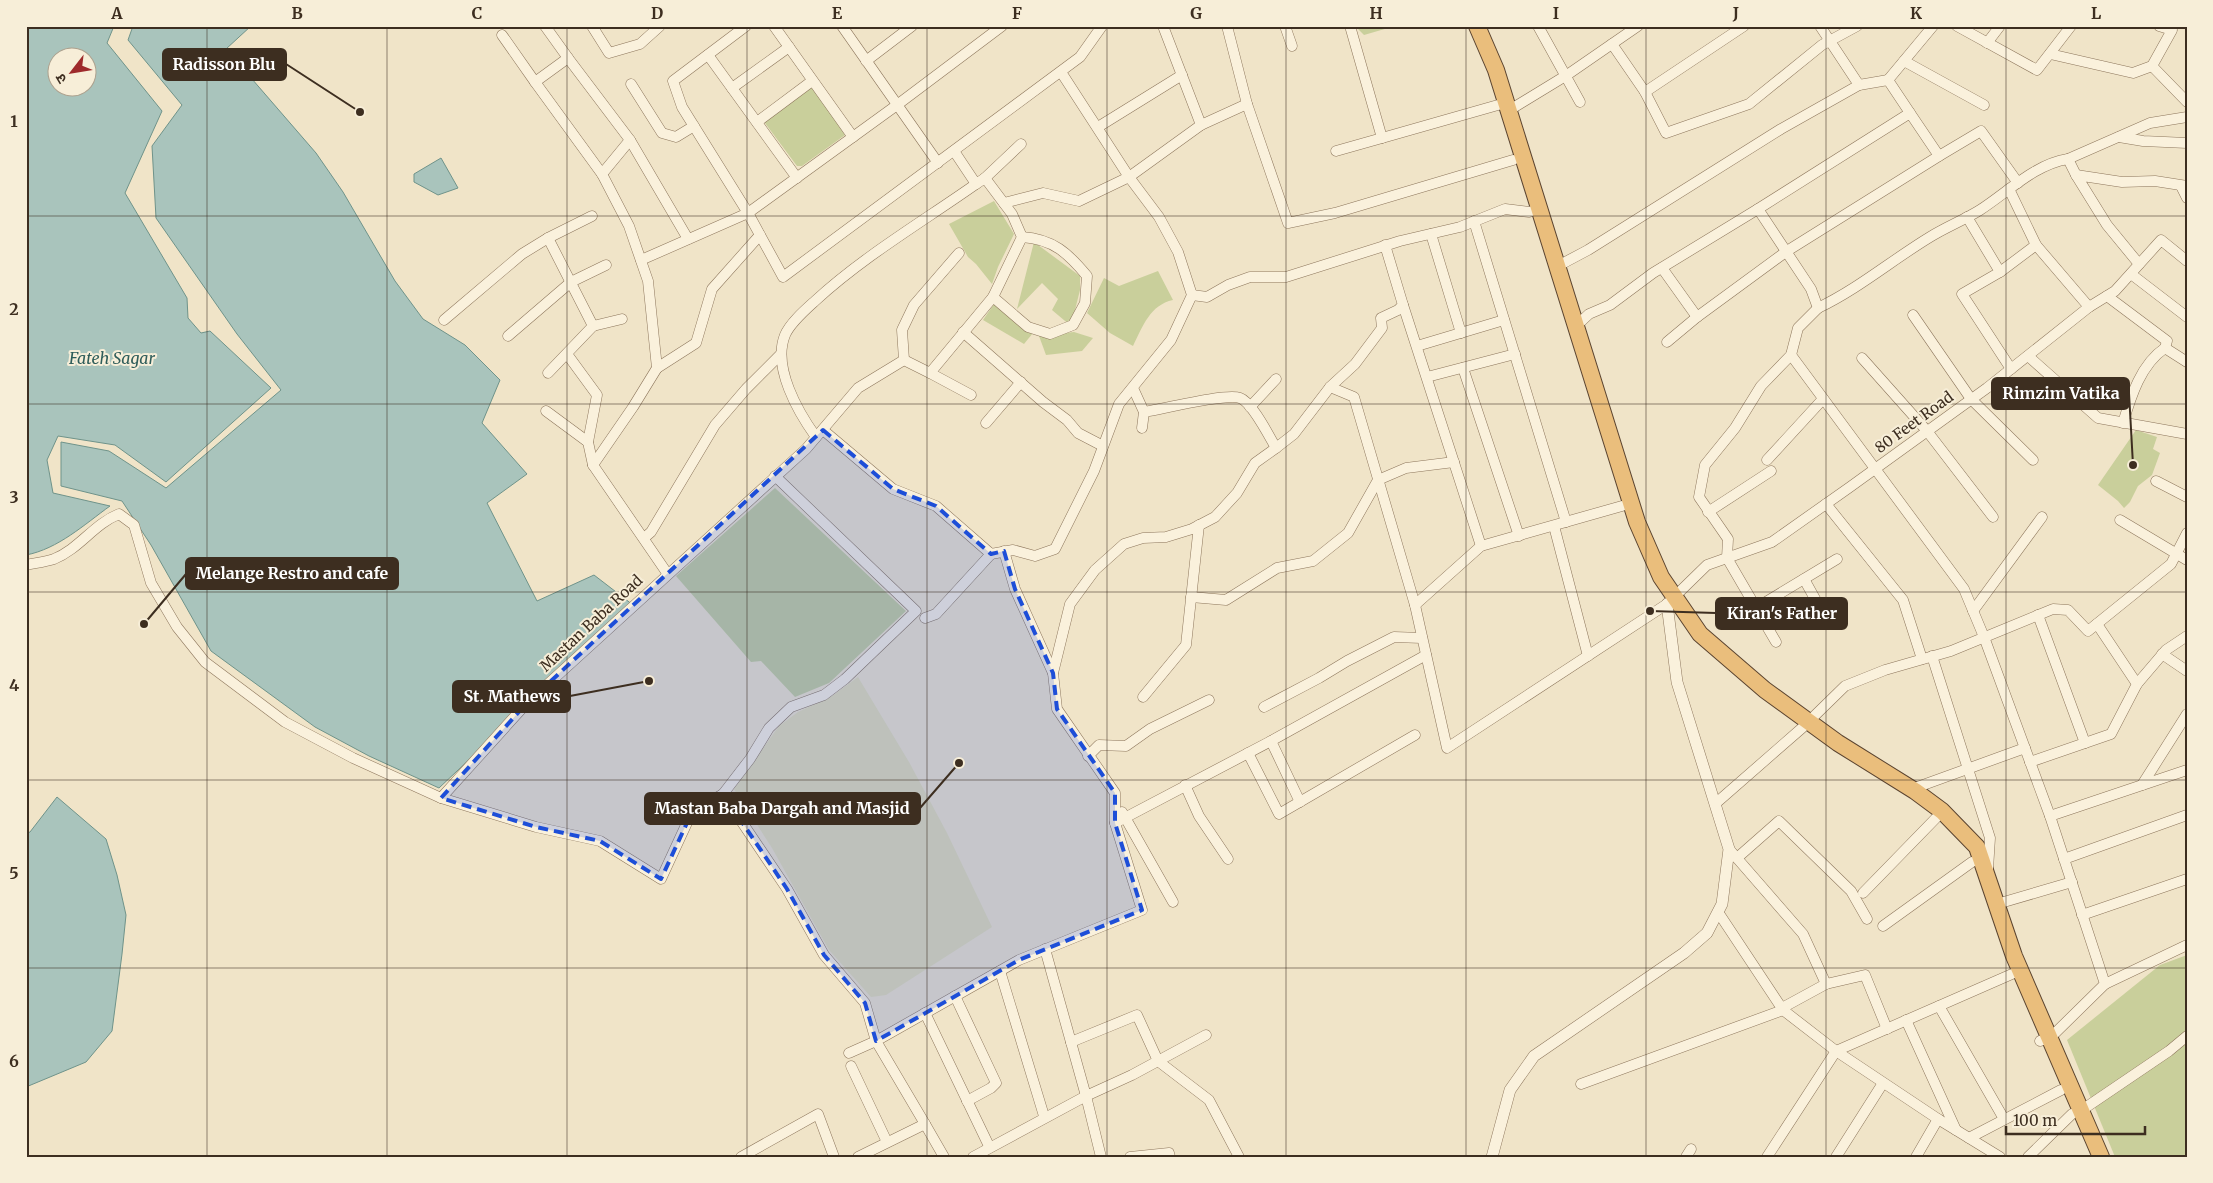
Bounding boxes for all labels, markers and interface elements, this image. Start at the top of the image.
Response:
text: A [110,3,123,23]
text: B [291,3,303,23]
text: C [472,3,482,23]
text: D [651,3,663,23]
text: E [832,3,843,23]
text: F [1012,3,1022,23]
text: G [1190,3,1202,23]
text: H [1369,3,1383,23]
text: I [1553,3,1559,23]
text: J [1732,3,1739,23]
text: K [1910,3,1922,23]
text: L [2091,3,2101,23]
north arrow [48,48,98,98]
callout: Radisson Blu [163,49,286,80]
text: Radisson Blu [173,54,275,74]
text: उ [51,70,71,87]
text: 1 [10,111,18,131]
text: 2 [9,299,19,319]
water label: Fateh Sagar [68,348,156,368]
callout: Rimzim Vatika [1992,378,2129,409]
text: Rimzim Vatika [2002,383,2120,403]
street label: 80 Feet Road [1871,387,1957,457]
text: 3 [9,487,19,507]
callout: Melange Restro and cafe [186,558,398,589]
text: Melange Restro and cafe [196,563,389,583]
street label: Mastan Baba Road [536,571,646,675]
callout: Kiran's Father [1716,598,1847,629]
text: Kiran's Father [1727,603,1838,623]
text: 4 [9,675,19,695]
callout: St. Mathews [453,681,570,712]
text: St. Mathews [464,686,560,706]
callout: Mastan Baba Dargah and Masjid [645,793,920,824]
text: Mastan Baba Dargah and Masjid [654,798,910,818]
text: 5 [9,863,19,883]
text: 6 [9,1051,19,1071]
scale bar [2006,1103,2144,1135]
text: 100 m [2013,1111,2057,1130]

